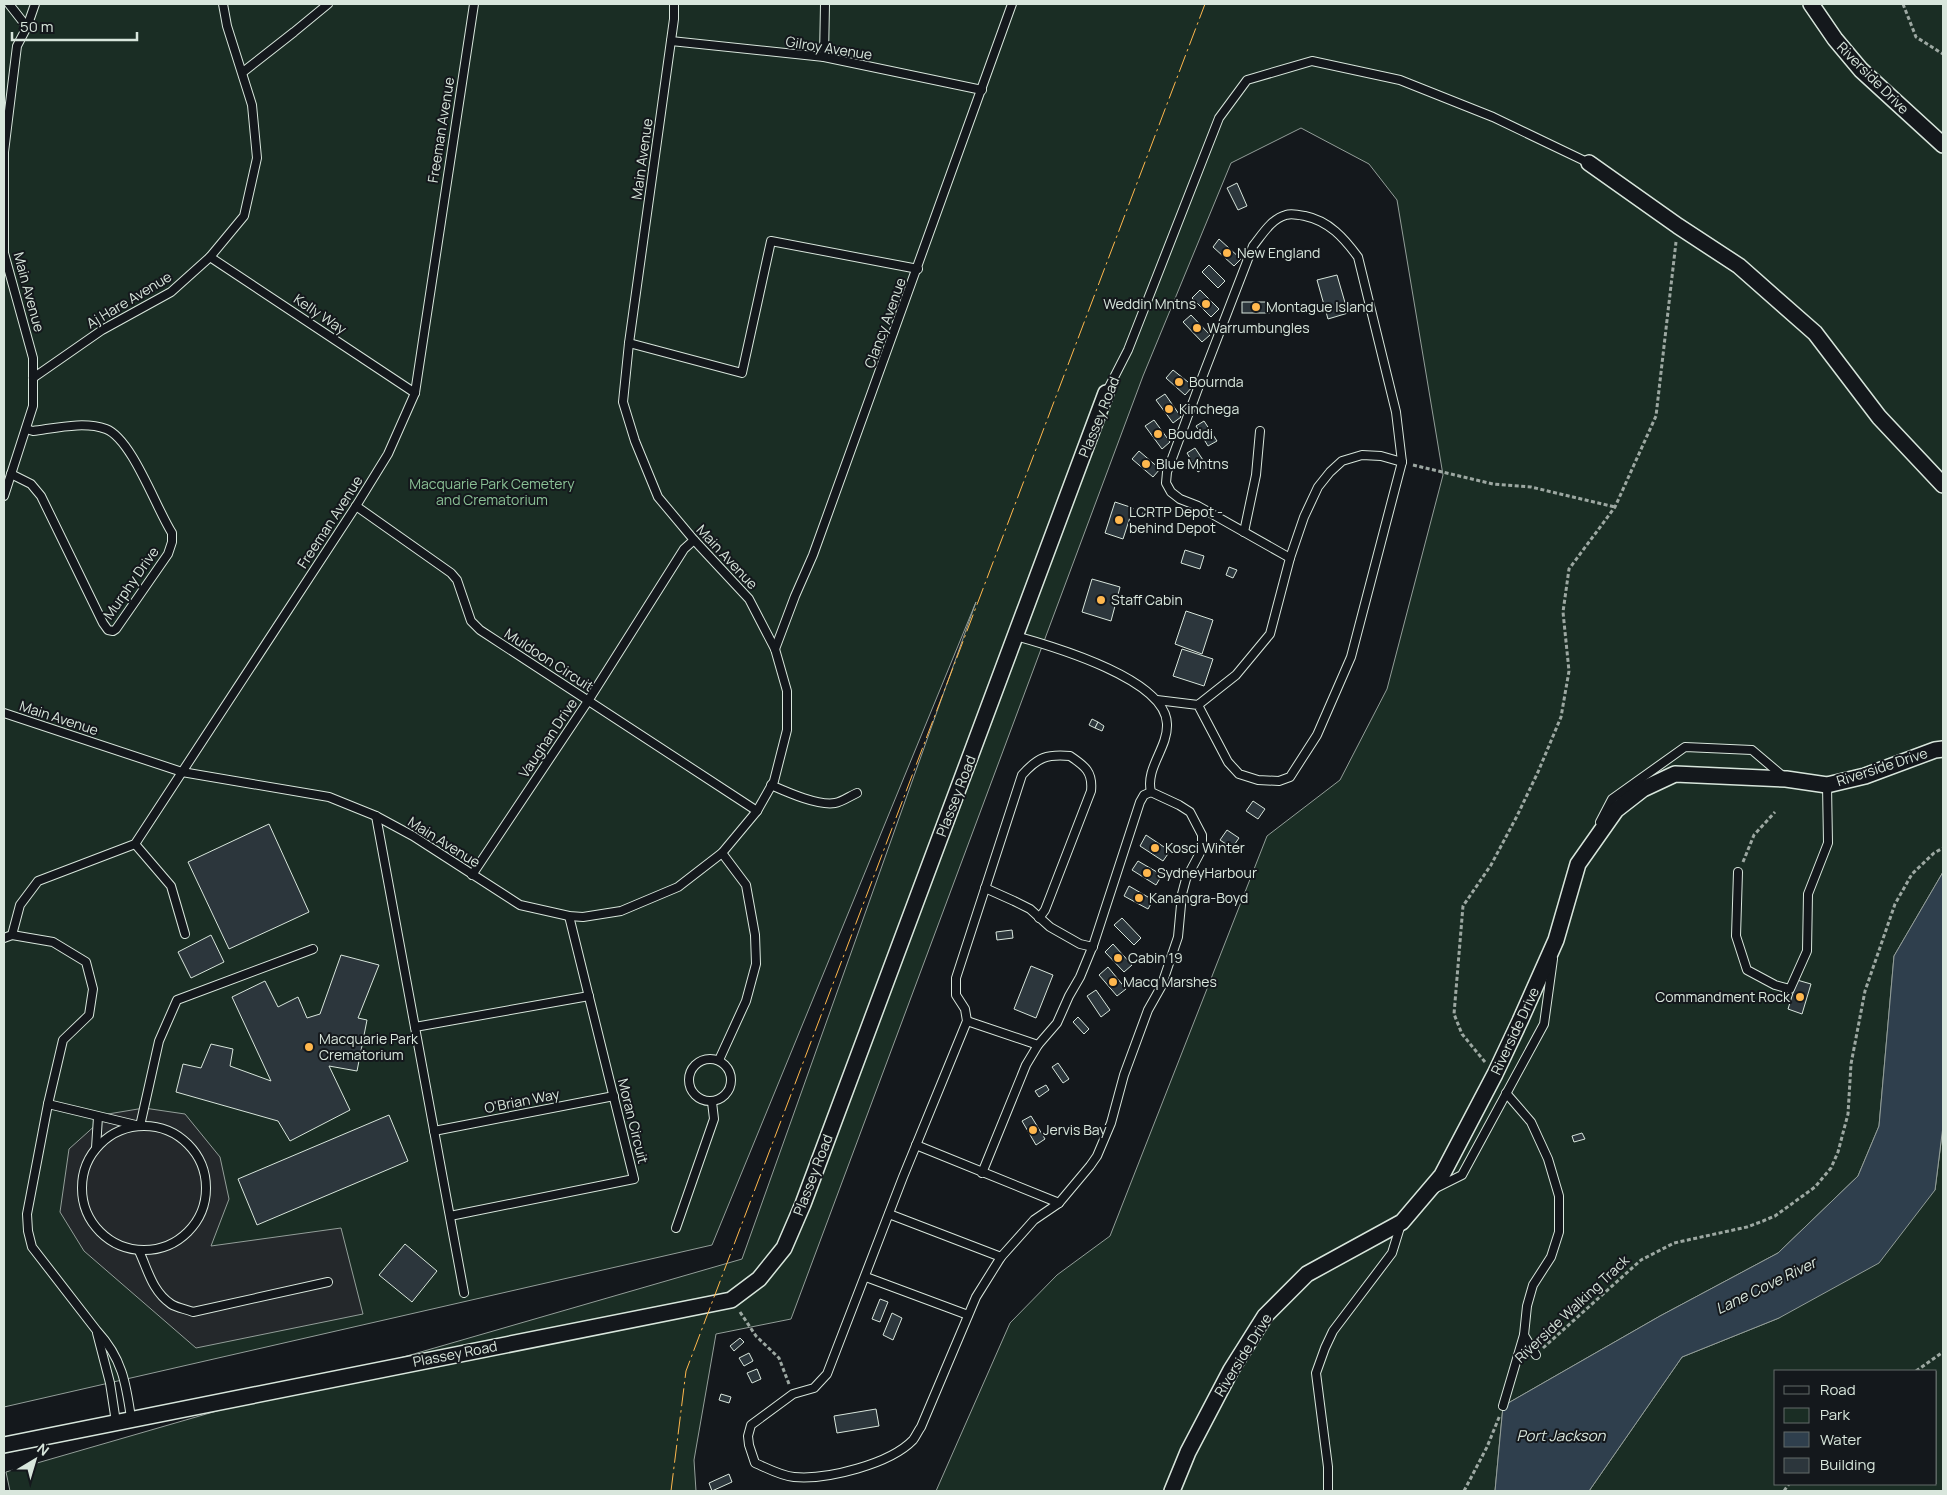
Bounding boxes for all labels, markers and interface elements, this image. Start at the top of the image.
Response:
scale bar [12,10,138,42]
text: 50 m [20,16,54,37]
street label: Gilroy Avenue [784,31,874,64]
street label: Riverside Drive [1833,38,1913,118]
street label: Freeman Avenue [423,76,458,184]
street label: Main Avenue [626,117,657,201]
place label: New England [1237,243,1320,262]
marker: New England [1221,247,1233,259]
street label: Main Avenue [10,250,49,334]
street label: Aj Hare Avenue [83,267,175,333]
street label: Clancy Avenue [859,275,910,371]
street label: Kelly Way [290,289,351,339]
place label: Weddin Mntns [1103,294,1196,313]
place label: Montague Island [1266,297,1374,316]
marker: Weddin Mntns [1200,298,1212,310]
marker: Montague Island [1250,301,1262,313]
place label: Warrumbungles [1207,318,1310,337]
marker: Warrumbungles [1191,322,1203,334]
place label: Bournda [1189,372,1244,391]
street label: Plassey Road [1074,374,1123,460]
marker: Bournda [1173,376,1185,388]
place label: Kinchega [1179,399,1239,418]
marker: Kinchega [1163,403,1175,415]
place label: Bouddi [1168,424,1213,443]
marker: Bouddi [1152,428,1164,440]
place label: Blue Mntns [1156,454,1229,473]
marker: Blue Mntns [1140,458,1152,470]
street label: Freeman Avenue [293,472,367,572]
park label: Macquarie Park Cemetery and Crematorium [409,474,575,509]
place label: LCRTP Depot - behind Depot [1129,502,1223,537]
marker: LCRTP Depot - behind Depot [1113,514,1125,526]
street label: Main Avenue [693,520,762,593]
street label: Murphy Drive [99,543,163,623]
place label: Staff Cabin [1111,590,1183,609]
marker: Staff Cabin [1095,594,1107,606]
street label: Muldoon Circuit [501,624,598,696]
street label: Vaughan Drive [514,694,581,781]
street label: Main Avenue [17,696,101,739]
street label: Riverside Drive [1834,743,1930,790]
street label: Plassey Road [931,752,980,839]
street label: Main Avenue [405,812,484,871]
place label: Kosci Winter [1165,838,1245,857]
marker: Kosci Winter [1149,842,1161,854]
place label: SydneyHarbour [1157,863,1257,882]
marker: SydneyHarbour [1141,867,1153,879]
place label: Kanangra-Boyd [1149,888,1248,907]
marker: Kanangra-Boyd [1133,892,1145,904]
place label: Cabin 19 [1128,948,1183,967]
marker: Cabin 19 [1112,952,1124,964]
place label: Macq Marshes [1123,972,1217,991]
marker: Macq Marshes [1107,976,1119,988]
street label: Riverside Drive [1486,984,1543,1078]
place label: Commandment Rock [1655,987,1791,1006]
marker: Commandment Rock [1794,991,1806,1003]
place label: Macquarie Park Crematorium [319,1029,419,1064]
marker: Macquarie Park Crematorium [303,1041,315,1053]
street label: Moran Circuit [614,1076,653,1166]
street label: O'Brian Way [483,1084,562,1117]
place label: Jervis Bay [1043,1120,1107,1139]
marker: Jervis Bay [1027,1124,1039,1136]
street label: Plassey Road [788,1131,837,1218]
street label: Riverside Walking Track [1510,1250,1634,1367]
water label: Lane Cove River [1712,1251,1822,1319]
street label: Riverside Drive [1209,1310,1276,1400]
street label: Plassey Road [411,1336,499,1371]
legend [1774,1370,1937,1485]
text: Road [1820,1379,1856,1400]
text: Park [1820,1404,1850,1425]
water label: Port Jackson [1517,1425,1606,1446]
text: Water [1820,1429,1862,1450]
north arrow [10,1435,60,1485]
text: N [33,1439,53,1460]
text: Building [1820,1454,1875,1475]

